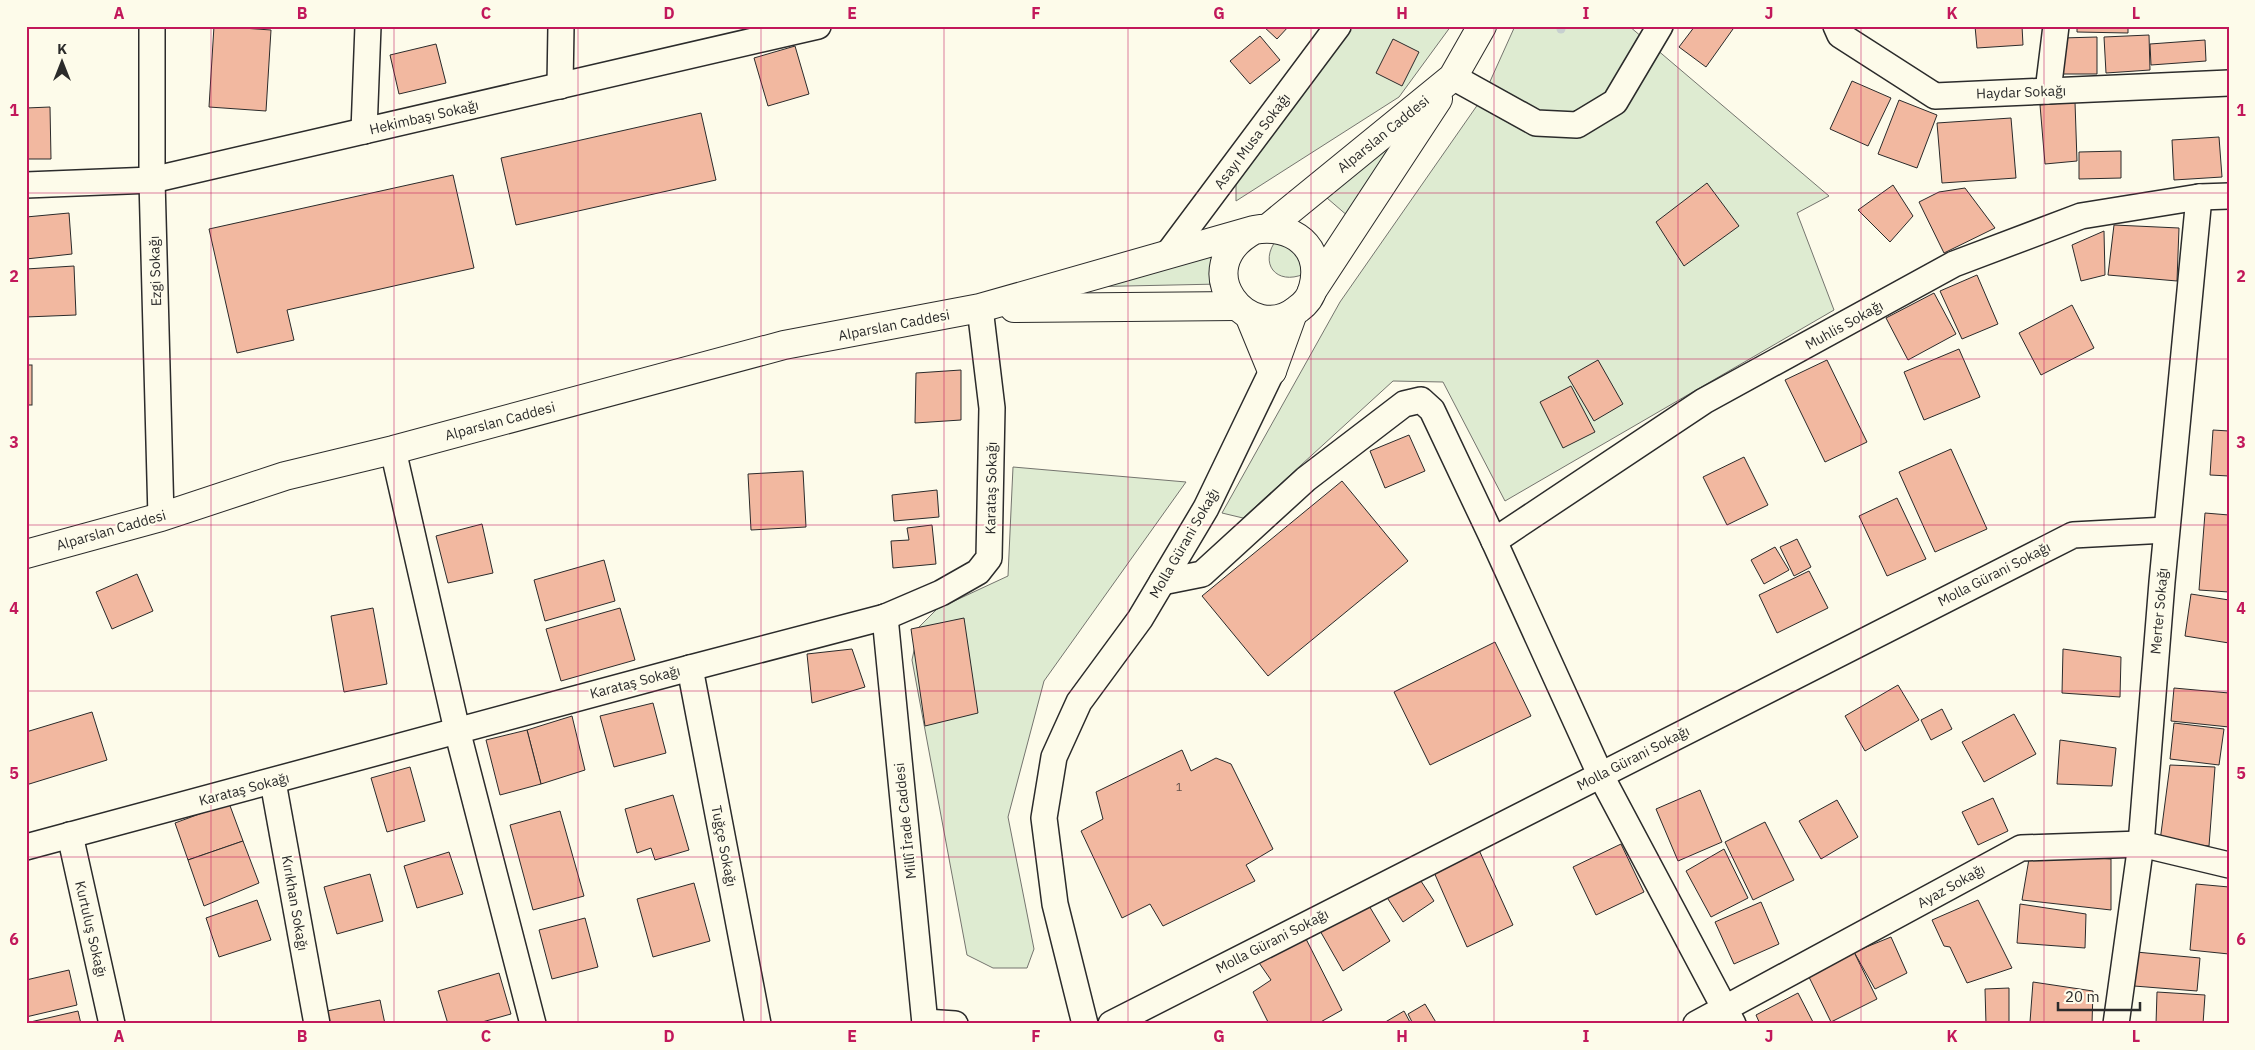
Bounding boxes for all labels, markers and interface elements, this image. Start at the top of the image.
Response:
text: A [114,3,125,23]
text: B [297,3,308,23]
text: C [481,3,491,23]
text: D [663,3,675,23]
text: E [847,3,857,23]
text: F [1031,3,1041,23]
text: G [1213,3,1225,23]
text: H [1396,3,1408,23]
text: I [1583,3,1590,23]
text: J [1765,3,1773,23]
text: K [1946,3,1958,23]
text: L [2132,3,2140,23]
north arrow [38,38,88,88]
text: K [57,40,67,58]
street label: Haydar Sokağı [1976,81,2066,103]
street label: Asayı Musa Sokağı [1210,89,1294,193]
street label: Alparslan Caddesi [1333,91,1433,177]
street label: Hekimbaşı Sokağı [368,96,480,138]
text: 1 [9,100,19,120]
text: 1 [2236,100,2246,120]
street label: Ezgi Sokağı [145,235,165,307]
text: 2 [9,266,19,286]
text: 2 [2236,266,2246,286]
street label: Muhlis Sokağı [1802,296,1886,354]
street label: Alparslan Caddesi [837,305,951,345]
street label: Alparslan Caddesi [443,398,557,444]
text: 3 [9,432,19,452]
text: 3 [2236,432,2246,452]
street label: Karataş Sokağı [981,441,1001,535]
street label: Molla Gürani Sokağı [1145,485,1223,601]
street label: Alparslan Caddesi [54,506,168,554]
street label: Molla Gürani Sokağı [1935,538,2053,610]
street label: Merter Sokağı [2146,567,2172,655]
text: 4 [9,598,19,618]
text: 4 [2236,598,2246,618]
street label: Karataş Sokağı [588,661,682,703]
street label: Molla Gürani Sokağı [1574,722,1692,794]
street label: Millî İrade Caddesi [890,762,920,880]
text: 5 [9,763,19,783]
text: 5 [2236,763,2246,783]
street label: Karataş Sokağı [197,768,291,810]
house number: 1 [1176,780,1183,794]
street label: Tuğçe Sokağı [707,804,741,888]
street label: Kırıkhan Sokağı [278,854,312,952]
street label: Ayaz Sokağı [1914,860,1988,912]
street label: Kurtuluş Sokağı [71,879,111,979]
street label: Molla Gürani Sokağı [1213,905,1331,977]
text: 6 [9,929,19,949]
text: 6 [2236,929,2246,949]
scale bar [2058,980,2140,1012]
text: 20 m [2065,987,2100,1006]
text: A [114,1026,125,1046]
text: B [297,1026,308,1046]
text: C [481,1026,491,1046]
text: D [663,1026,675,1046]
text: E [847,1026,857,1046]
text: F [1031,1026,1041,1046]
text: G [1213,1026,1225,1046]
text: H [1396,1026,1408,1046]
text: I [1583,1026,1590,1046]
text: J [1765,1026,1773,1046]
text: K [1946,1026,1958,1046]
text: L [2132,1026,2140,1046]

